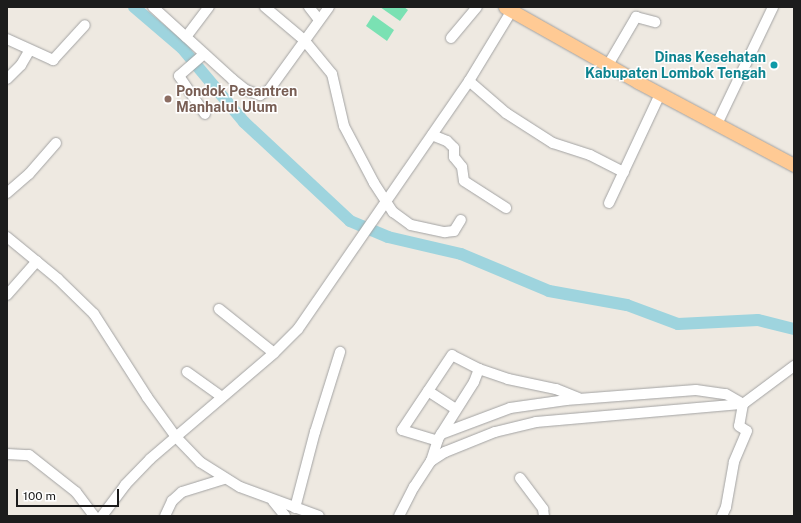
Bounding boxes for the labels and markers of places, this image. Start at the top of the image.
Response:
place label: Dinas Kesehatan Kabupaten Lombok Tengah [585,49,766,82]
marker: Dinas Kesehatan Kabupaten Lombok Tengah [769,60,779,70]
place label: Pondok Pesantren Manhalul Ulum [176,83,297,116]
marker: Pondok Pesantren Manhalul Ulum [163,94,173,104]

